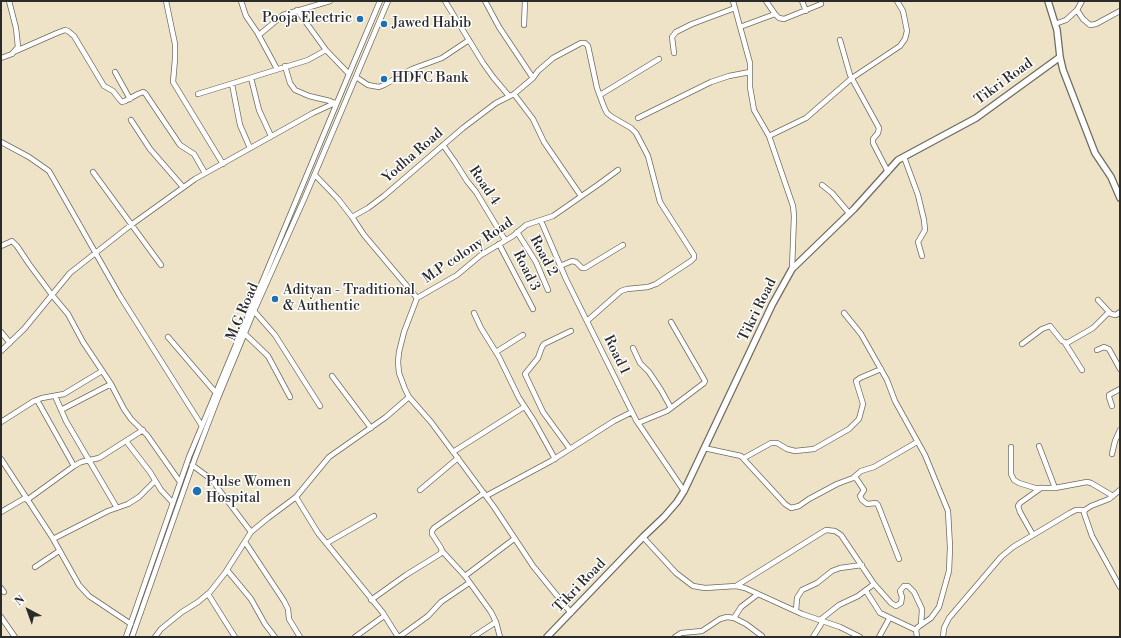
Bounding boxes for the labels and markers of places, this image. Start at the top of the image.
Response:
place label: Pooja Electric [262,11,352,27]
marker: Pooja Electric [355,14,365,24]
place label: Jawed Habib [392,16,471,32]
marker: Jawed Habib [379,19,389,29]
place label: HDFC Bank [392,71,468,87]
marker: HDFC Bank [379,74,389,84]
place label: Adityan - Traditional & Authentic [283,283,415,316]
marker: Adityan - Traditional & Authentic [270,294,280,304]
place label: Pulse Women Hospital [206,475,291,508]
marker: Pulse Women Hospital [191,485,203,497]

